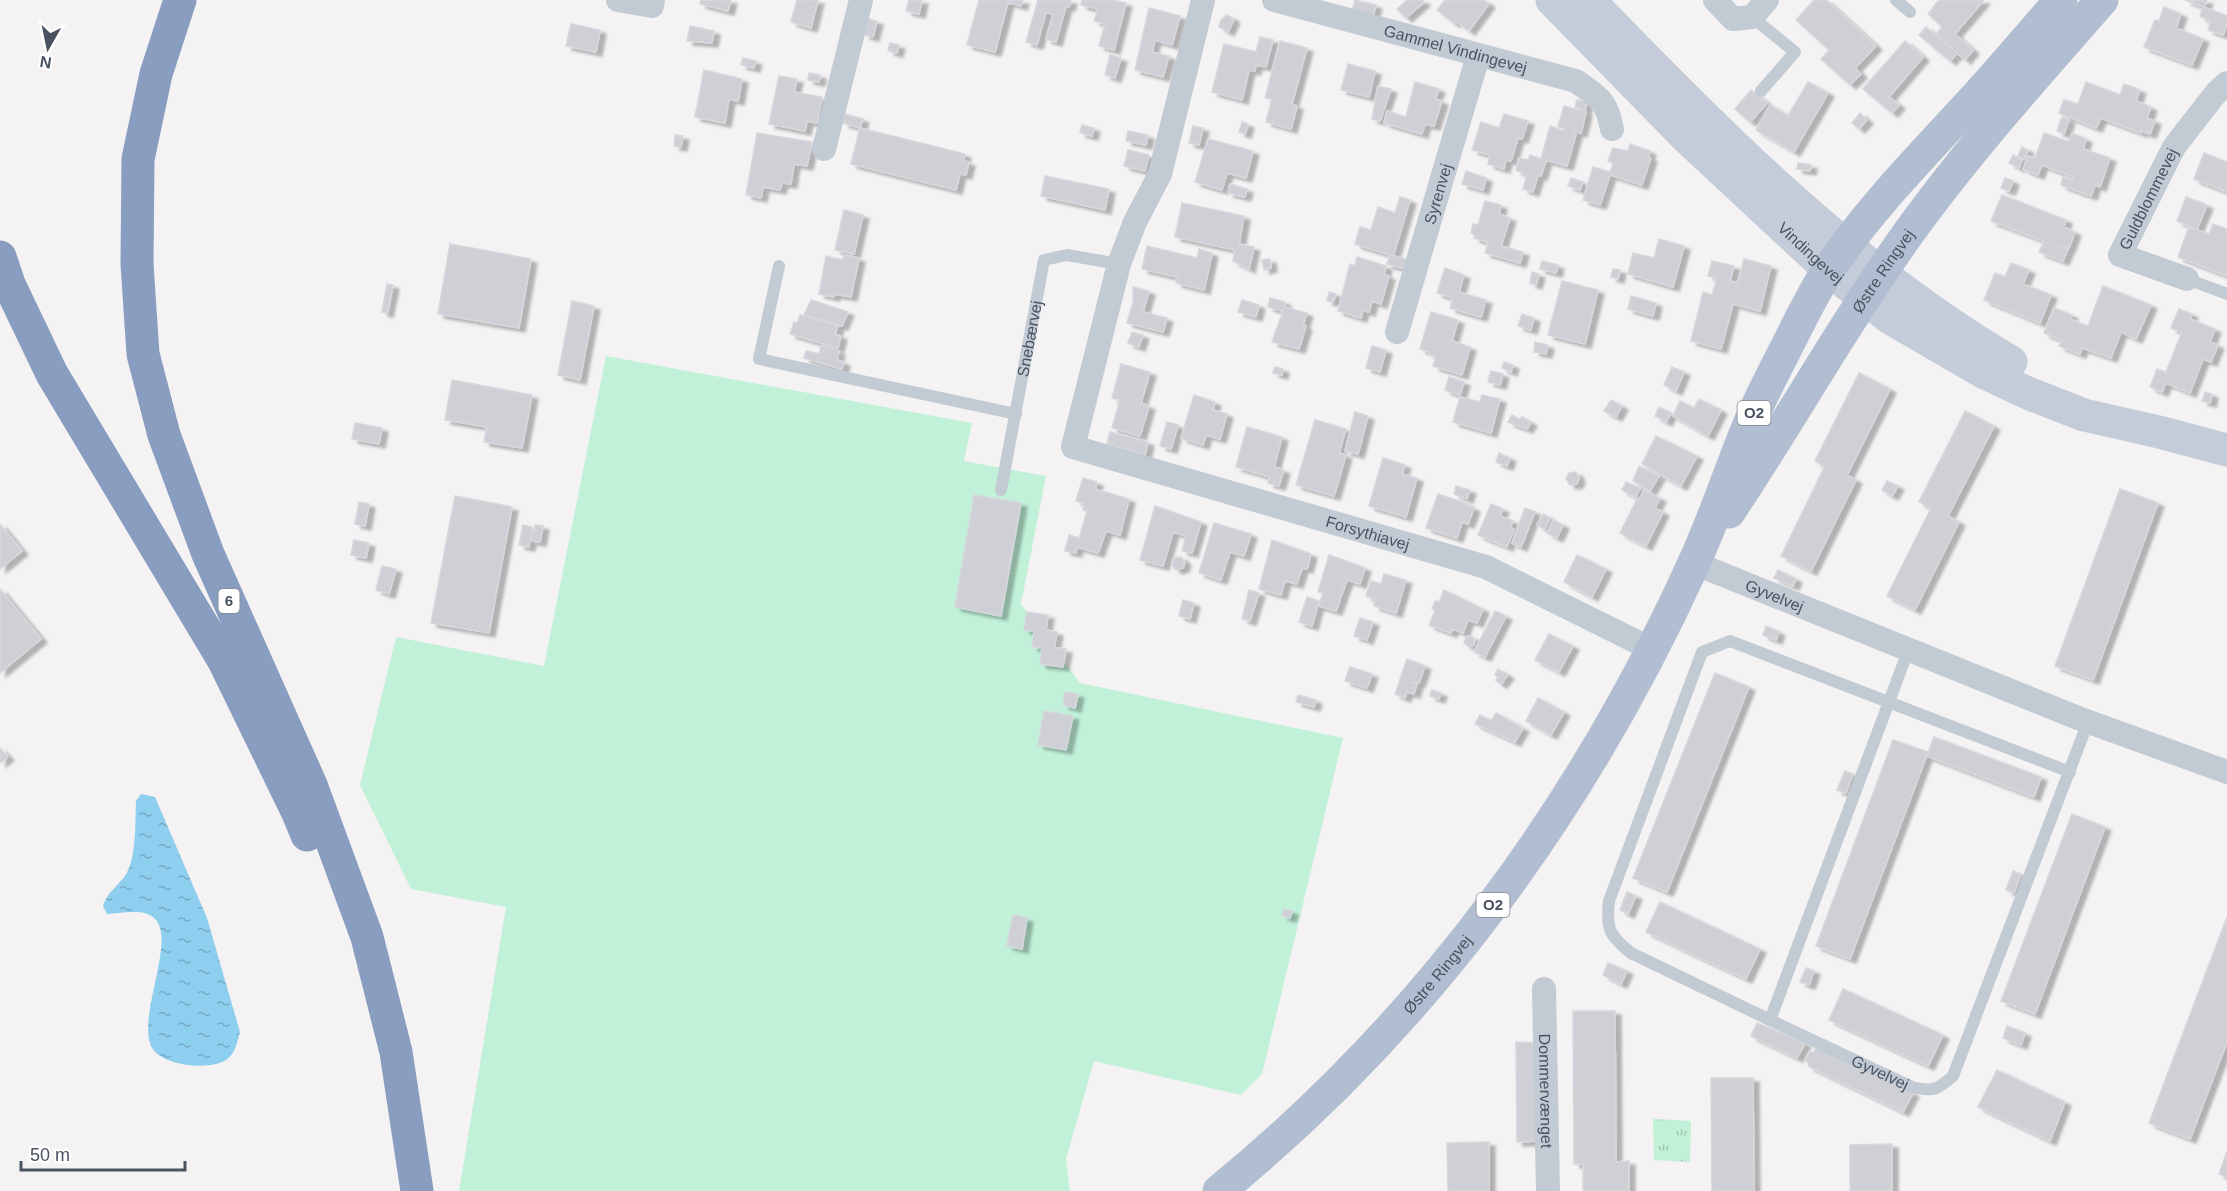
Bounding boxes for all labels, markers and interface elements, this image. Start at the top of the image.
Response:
north arrow [18,18,78,78]
street label: Gammel Vindingevej [1382,22,1529,76]
text: N [39,53,53,72]
street label: Guldblommevej [2116,145,2181,253]
street label: Syrenvej [1421,162,1455,226]
street label: Vindingevej [1774,219,1847,287]
street label: Østre Ringvej [1849,226,1917,316]
street label: Snebærvej [1014,299,1045,378]
road number: O2 [1738,401,1770,425]
street label: Forsythiavej [1324,513,1411,553]
street label: Gyvelvej [1743,577,1806,615]
road number: 6 [218,589,240,613]
road number: O2 [1476,893,1510,917]
street label: Østre Ringvej [1400,932,1475,1017]
street label: Dommervænget [1536,1033,1555,1149]
street label: Gyvelvej [1849,1052,1912,1093]
scale bar [21,1134,184,1172]
text: 50 m [30,1145,70,1165]

